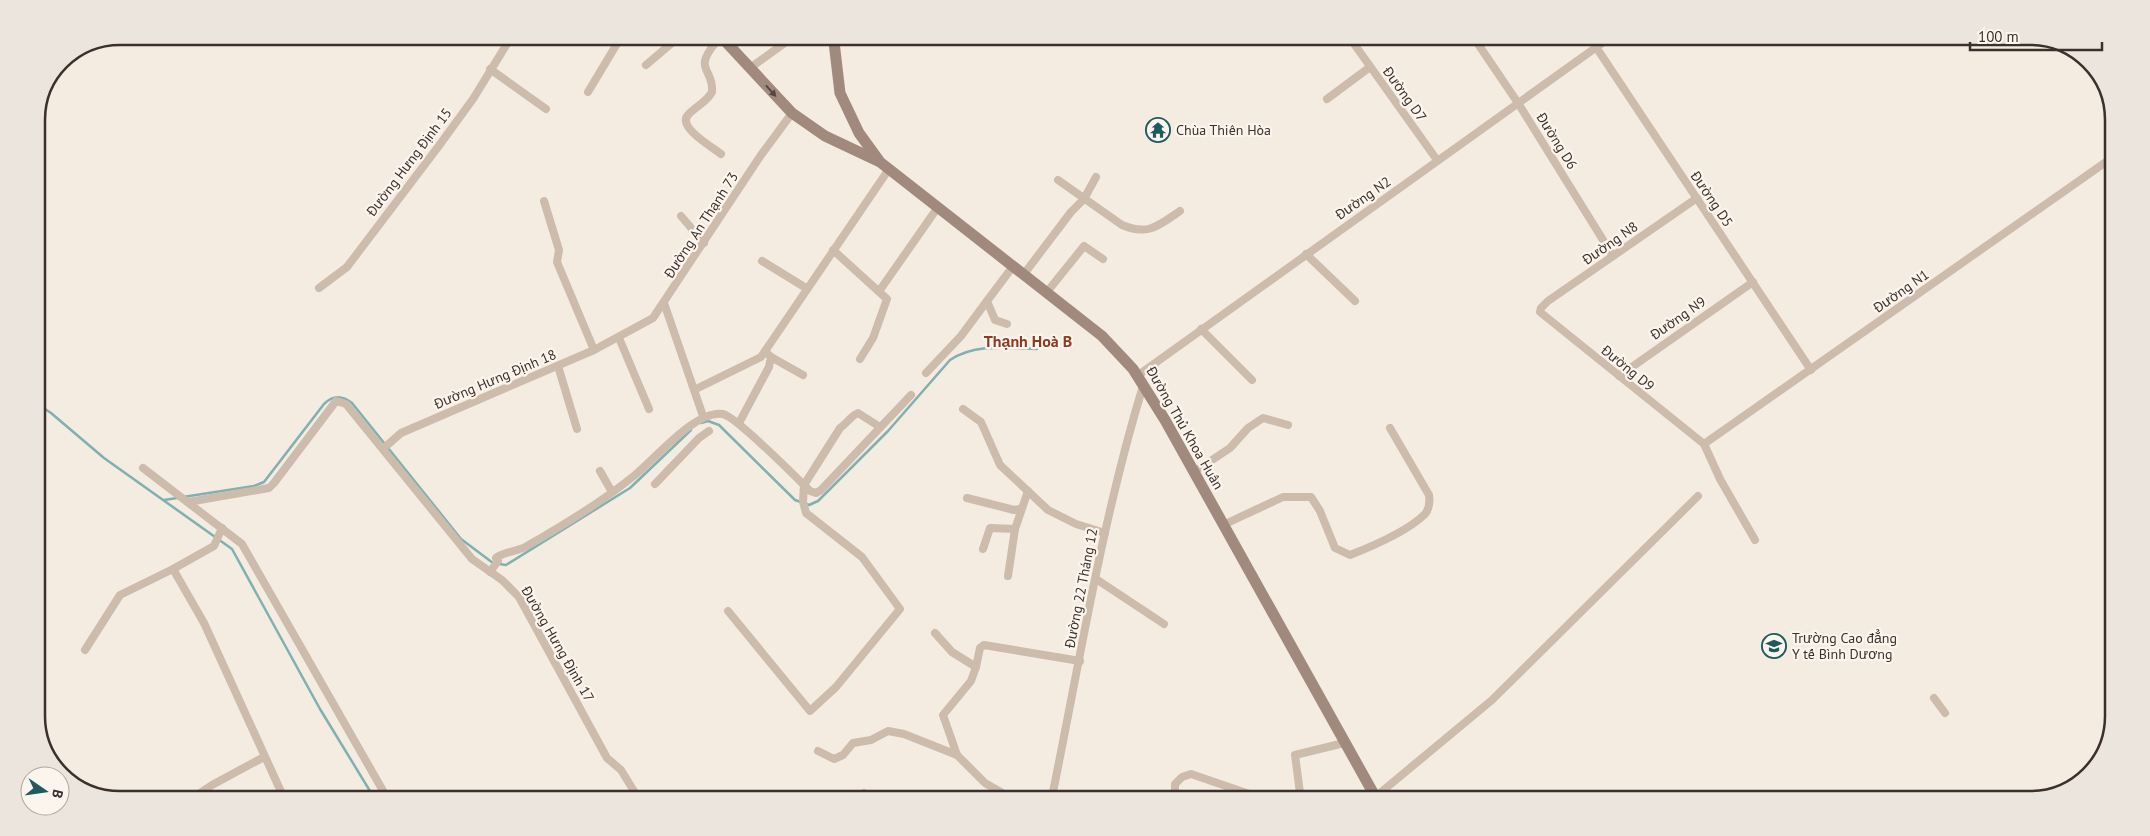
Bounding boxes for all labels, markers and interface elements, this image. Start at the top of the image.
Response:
scale bar [1970,20,2102,52]
text: 100 m [1978,27,2019,46]
street label: Đường D7 [1378,62,1431,125]
one-way arrow [765,84,777,96]
street label: Đường Hưng Định 15 [362,104,456,221]
street label: Đường D6 [1532,108,1581,173]
temple icon: Chùa Thiên Hòa [1145,117,1171,143]
place label: Chùa Thiên Hòa [1176,121,1271,139]
street label: Đường D5 [1686,167,1737,230]
street label: Đường An Thạnh 73 [659,169,742,282]
street label: Đường N2 [1331,172,1394,224]
street label: Đường N8 [1578,217,1641,269]
street label: Đường N1 [1869,265,1932,317]
street label: Đường N9 [1646,292,1709,344]
district label: Thạnh Hoà B [984,331,1072,351]
street label: Đường D9 [1597,340,1658,395]
street label: Đường Hưng Định 18 [430,345,559,413]
street label: Đường Thủ Khoa Huân [1142,362,1228,493]
street label: Đường 22 Tháng 12 [1060,527,1101,650]
street label: Đường Hưng Định 17 [517,582,599,705]
place label: Trường Cao đẳng Y tế Bình Dương [1792,629,1897,663]
school or university icon: Trường Cao đẳng Y tế Bình Dương [1761,633,1787,659]
north arrow [20,766,70,816]
text: B [48,788,67,800]

